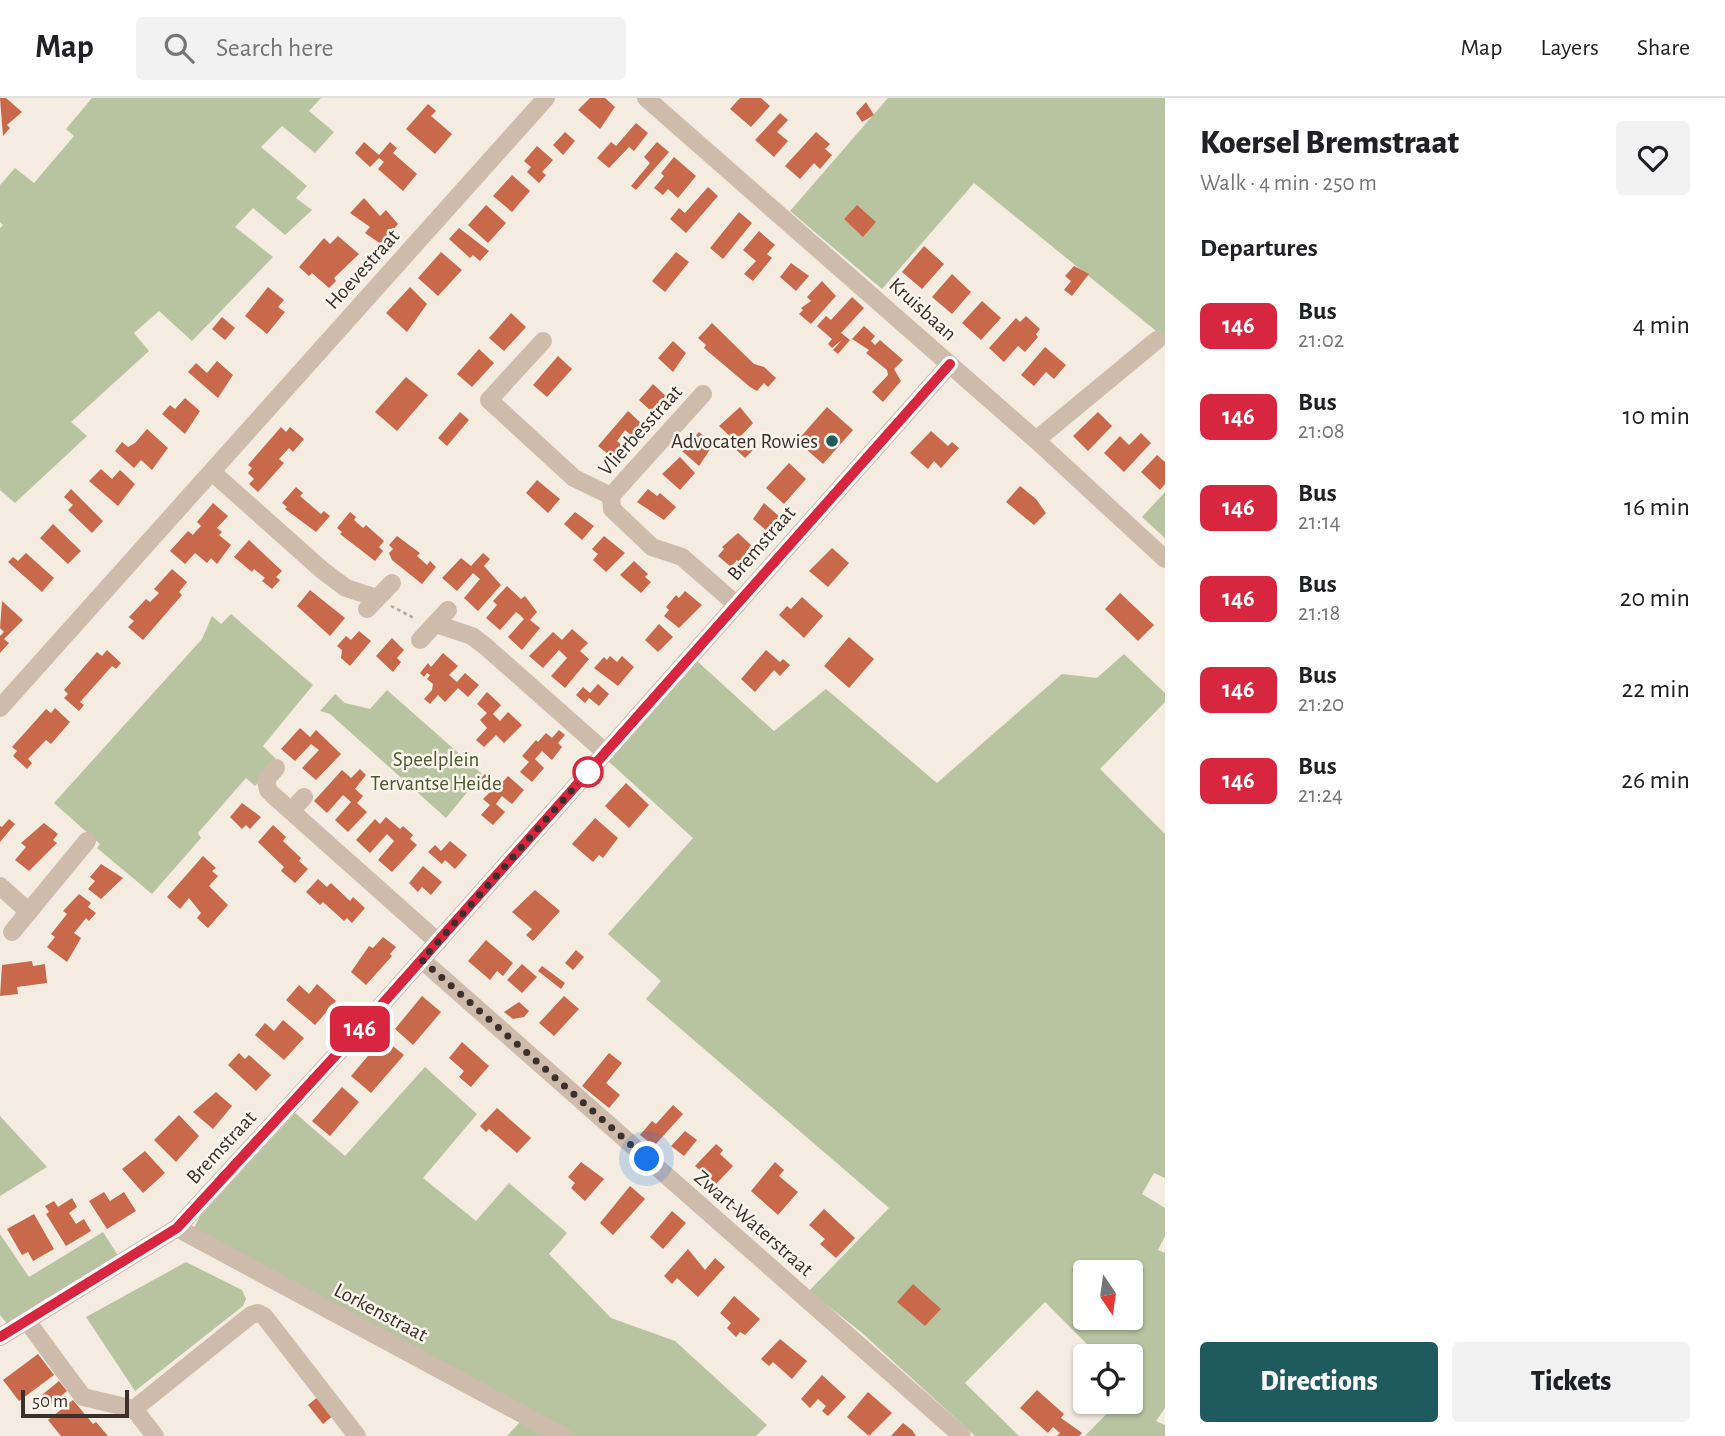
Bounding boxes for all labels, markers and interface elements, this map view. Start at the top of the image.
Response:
search box [136,17,626,80]
icon: search [160,29,198,67]
text: Map [35,31,94,64]
text: Search here [216,35,334,61]
text: Map [1460,36,1502,60]
text: Layers [1540,36,1599,60]
text: Share [1637,36,1690,60]
button: heart [1616,121,1690,195]
text: Koersel Bremstraat [1200,127,1459,160]
text: Walk · 4 min · 250 m [1200,172,1377,195]
street label: Hoevestraat [321,225,404,313]
text: Departures [1200,235,1318,261]
street label: Kruisbaan [885,274,960,345]
text: Bus [1298,298,1337,324]
text: 4 min [1633,312,1690,338]
text: 146 [1222,314,1255,338]
text: 21:02 [1298,329,1344,352]
street label: Vlierbesstraat [595,381,686,480]
text: Bus [1298,389,1337,415]
text: 10 min [1623,403,1690,429]
text: 146 [1222,405,1255,429]
text: 21:08 [1298,420,1345,443]
place label: Advocaten Rowies [671,431,818,452]
marker: Advocaten Rowies [824,433,840,449]
text: Bus [1298,480,1337,506]
text: 16 min [1624,494,1690,520]
text: 146 [1222,496,1255,520]
street label: Bremstraat [723,502,799,585]
text: 21:14 [1298,511,1341,534]
text: Bus [1298,571,1337,597]
text: 20 min [1620,585,1690,611]
text: 146 [1222,587,1255,611]
text: 21:18 [1298,602,1340,625]
text: Bus [1298,662,1337,688]
text: 22 min [1622,676,1690,702]
text: 146 [1222,678,1255,702]
text: 21:20 [1298,693,1344,716]
park label: Speelplein Tervantse Heide [370,749,502,794]
text: Bus [1298,753,1337,779]
unlabelled marker [573,757,603,787]
text: 26 min [1621,767,1690,793]
text: 146 [1222,769,1255,793]
text: 21:24 [1298,784,1343,807]
line badge: 146 [320,1006,400,1052]
text: 146 [344,1017,376,1041]
street label: Bremstraat [182,1107,260,1188]
your location [629,1141,664,1176]
street label: Zwart-Waterstraat [690,1166,817,1280]
north arrow [1073,1260,1143,1330]
map controls [1073,1260,1143,1414]
street label: Lorkenstraat [331,1279,431,1346]
button: Directions [1200,1342,1438,1422]
button: Tickets [1452,1342,1690,1422]
button: locate [1073,1344,1143,1414]
scale bar [21,1387,130,1419]
text: 50 m [32,1392,68,1411]

